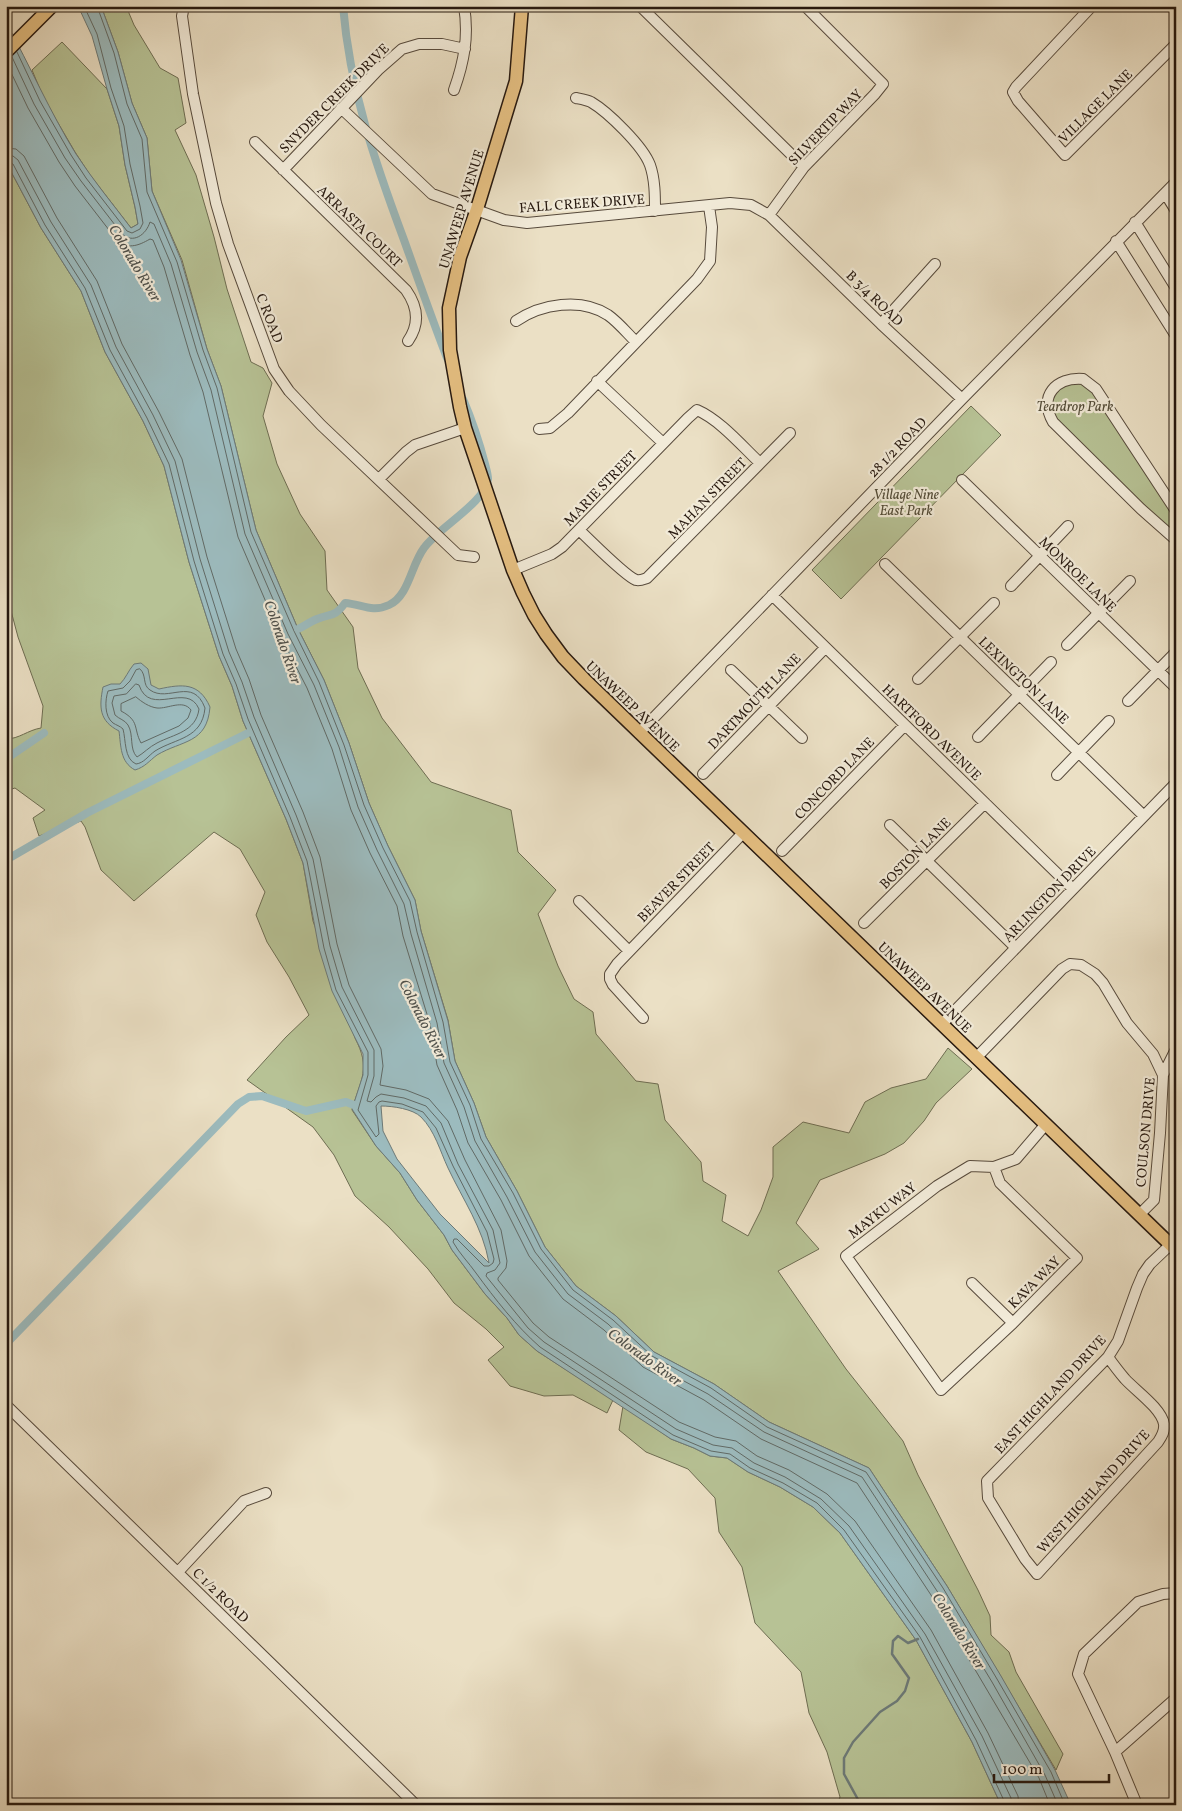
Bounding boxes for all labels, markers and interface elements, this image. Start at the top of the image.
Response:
street label: SNYDER CREEK DRIVE [276,40,394,158]
street label: VILLAGE LANE [1055,66,1137,148]
street label: SILVERTIP WAY [785,86,868,170]
street label: UNAWEEP AVENUE [435,148,490,271]
street label: ARRASTA COURT [312,182,406,273]
street label: FALL CREEK DRIVE [519,191,646,218]
water label: Colorado River [102,221,165,307]
street label: B 3/4 ROAD [841,267,907,331]
street label: C ROAD [250,291,287,346]
park label: Teardrop Park [1037,398,1114,417]
street label: 28 1/2 ROAD [864,414,932,482]
street label: MARIE STREET [560,447,642,531]
street label: MAHAN STREET [664,454,752,544]
park label: Village Nine East Park [873,486,939,521]
street label: MONROE LANE [1034,533,1120,617]
water label: Colorado River [257,598,306,687]
street label: LEXINGTON LANE [974,633,1072,729]
street label: DARTMOUTH LANE [704,650,806,754]
street label: UNAWEEP AVENUE [581,657,683,757]
street label: HARTFORD AVENUE [877,681,985,786]
street label: CONCORD LANE [791,734,879,824]
street label: BOSTON LANE [876,814,956,894]
street label: BEAVER STREET [634,839,720,927]
street label: ARLINGTON DRIVE [999,843,1101,947]
street label: UNAWEEP AVENUE [873,938,975,1038]
water label: Colorado River [393,976,451,1064]
street label: COULSON DRIVE [1132,1076,1161,1188]
street label: MAYKU WAY [845,1178,921,1244]
street label: KAVA WAY [1005,1252,1066,1314]
water label: Colorado River [603,1324,686,1393]
street label: EAST HIGHLAND DRIVE [991,1331,1111,1459]
street label: WEST HIGHLAND DRIVE [1033,1426,1155,1558]
street label: C 1/2 ROAD [188,1564,252,1628]
water label: Colorado River [926,1589,990,1675]
scale bar [994,1751,1110,1783]
text: 100 m [1002,1760,1042,1781]

